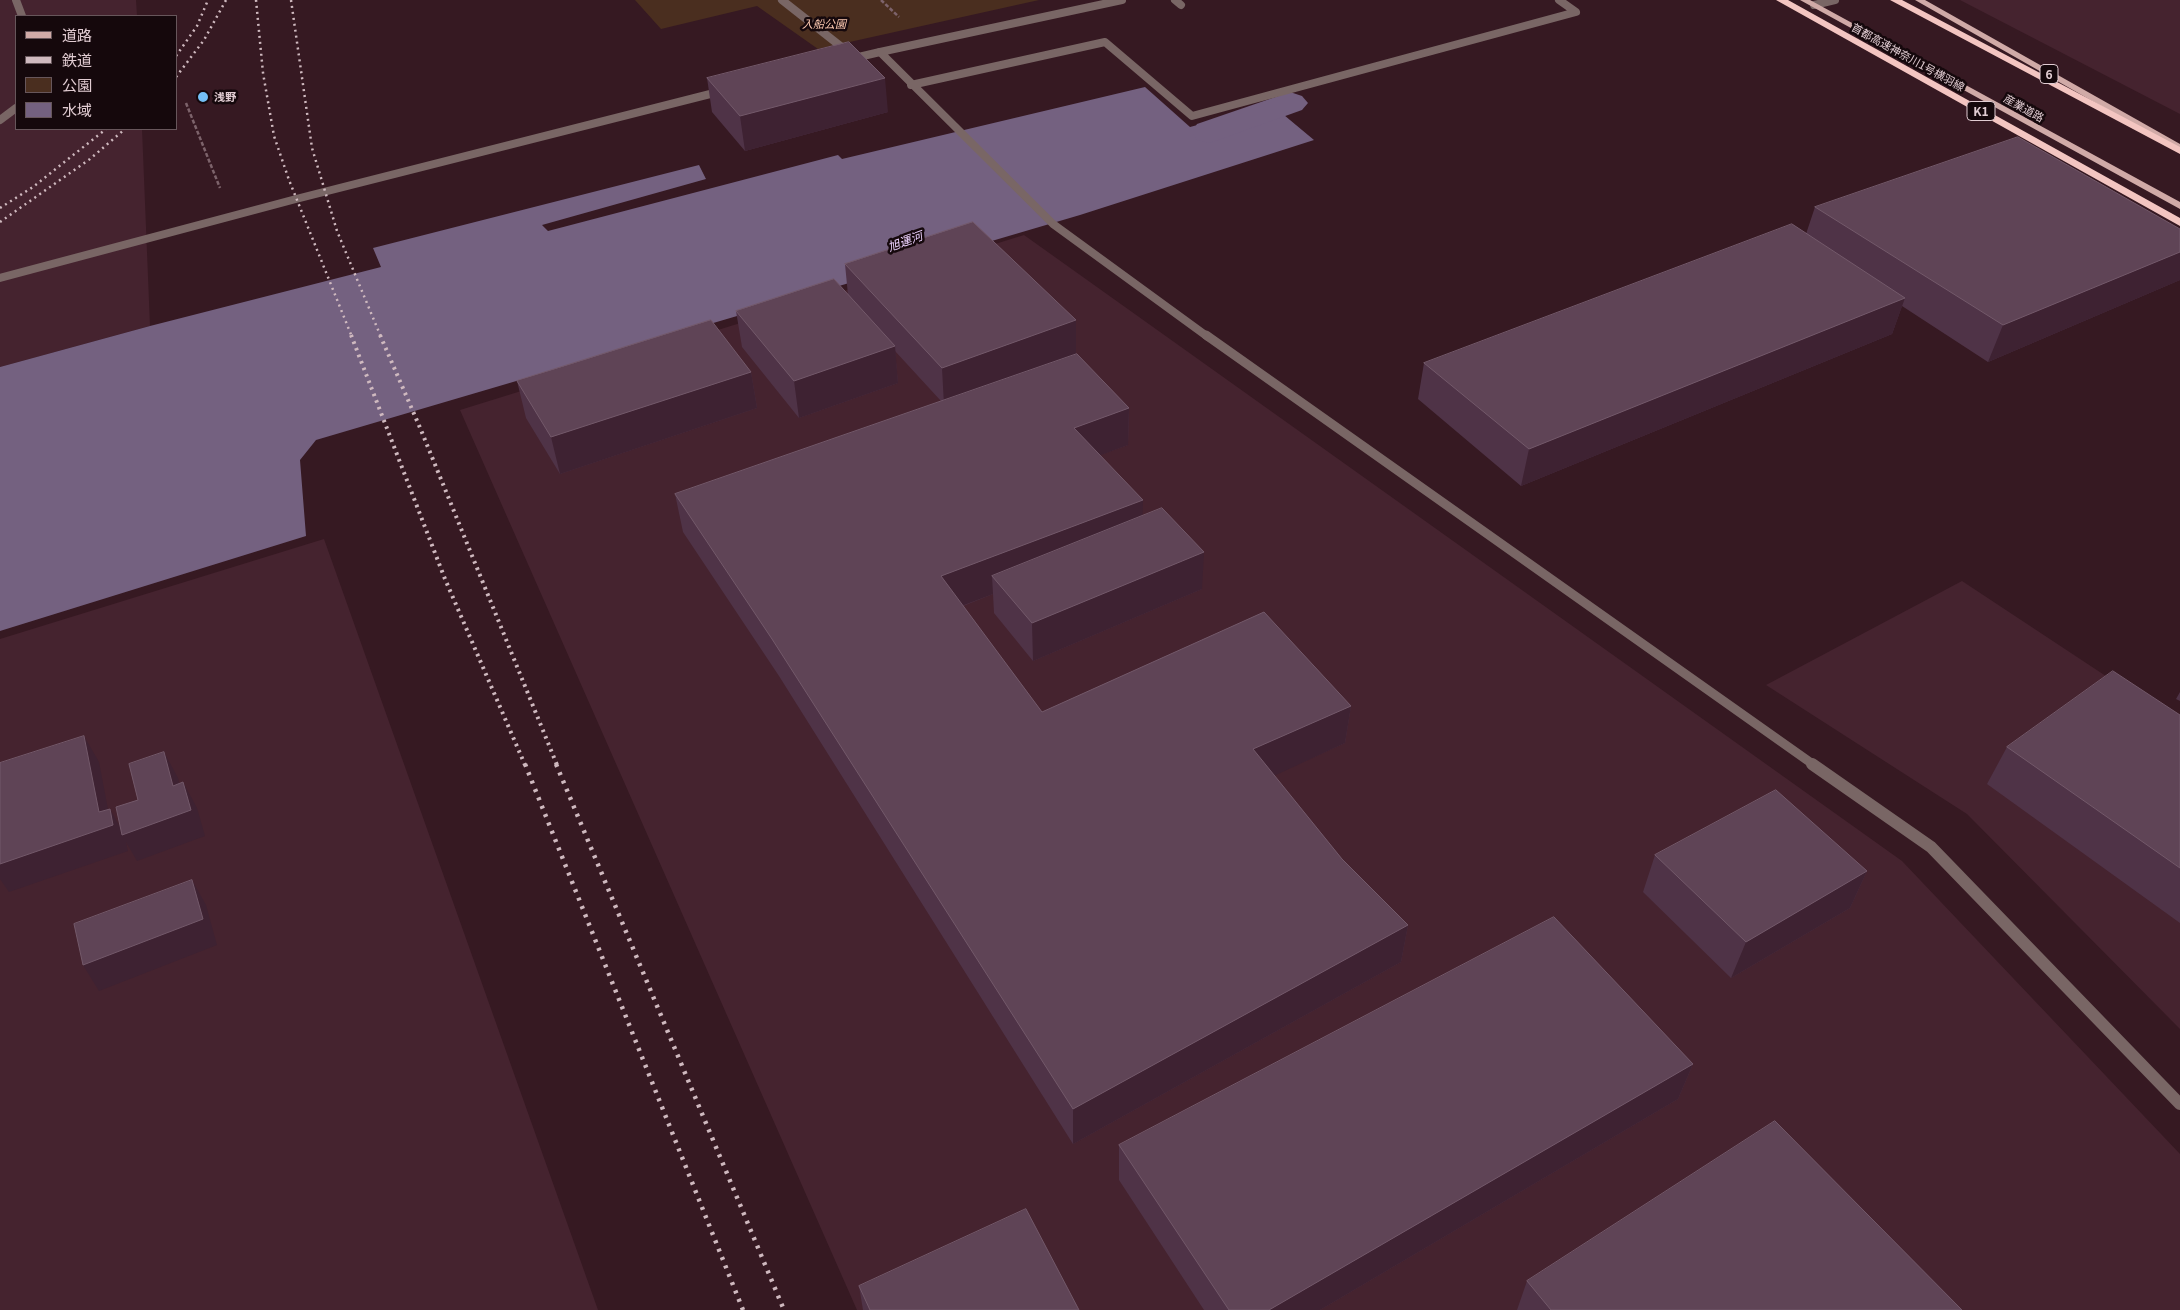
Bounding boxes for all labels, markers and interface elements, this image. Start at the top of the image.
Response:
legend [15,15,178,130]
park label: 入船公園 [802,17,846,31]
street label: 首都高速神奈川1号横羽線 [1849,20,1967,94]
text: 道路 [62,24,92,45]
text: 鉄道 [62,49,92,70]
road number: 6 [2040,64,2058,84]
text: 公園 [62,74,92,95]
marker: 浅野 [196,90,210,104]
place label: 浅野 [214,90,236,104]
street label: 産業道路 [2002,92,2046,124]
text: 水域 [62,99,92,120]
road number: K1 [1967,102,1995,120]
water label: 旭運河 [886,228,924,254]

